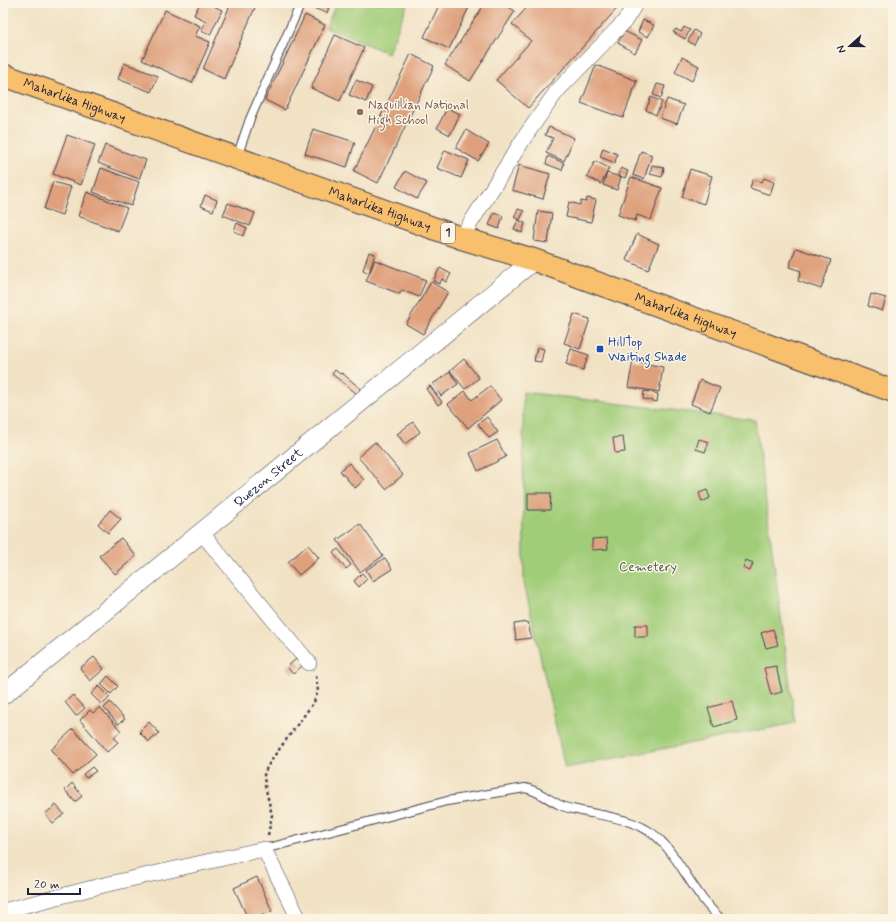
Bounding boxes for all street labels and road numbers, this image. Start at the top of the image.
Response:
street label: Maharlika Highway [21,74,128,127]
street label: Maharlika Highway [326,183,433,235]
road number: 1 [441,223,455,243]
street label: Maharlika Highway [632,289,739,342]
street label: Quezon Street [230,444,307,511]

